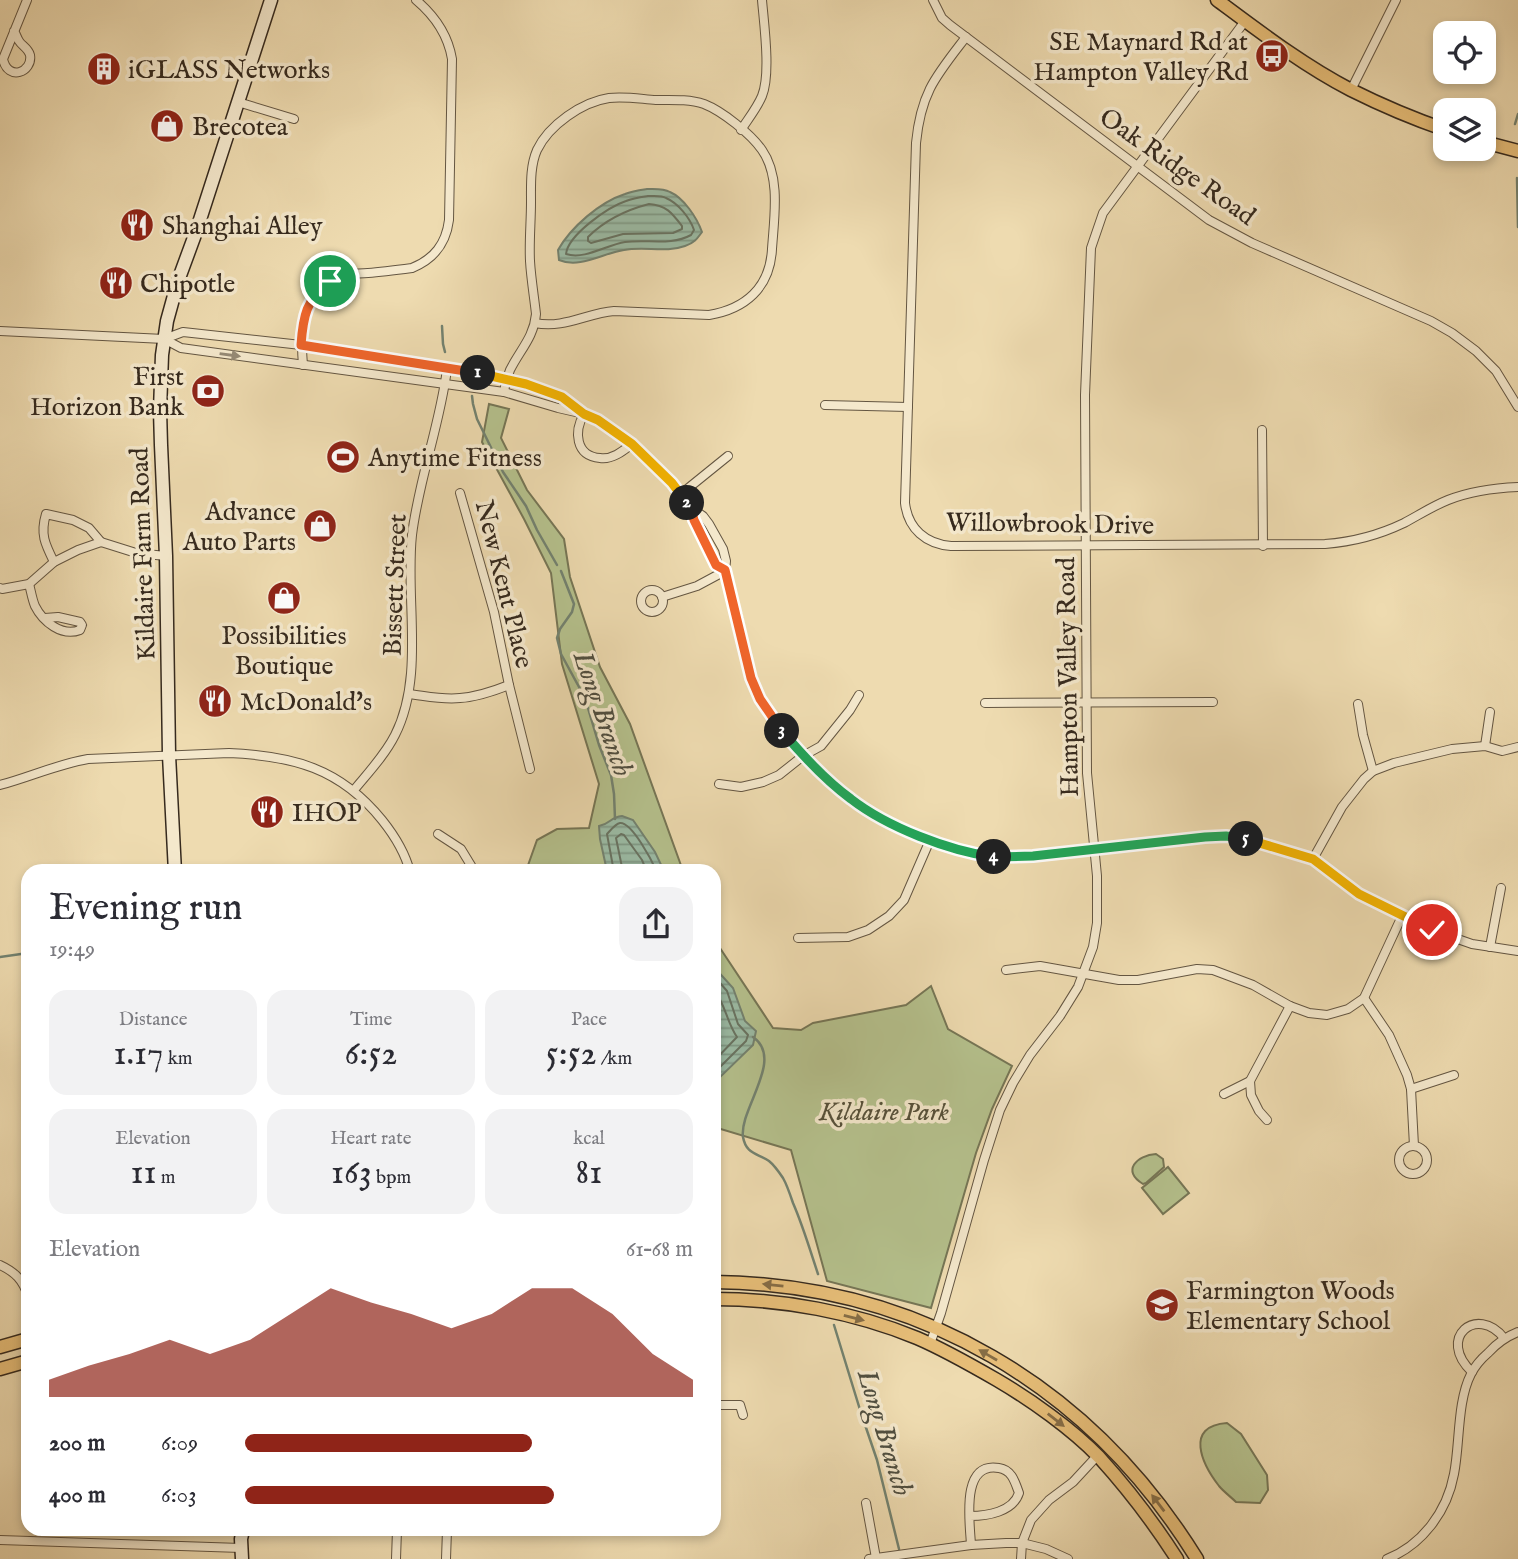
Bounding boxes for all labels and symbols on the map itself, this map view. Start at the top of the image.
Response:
place label: SE Maynard Rd at Hampton Valley Rd [1033,26,1248,89]
bus stop icon: SE Maynard Rd at Hampton Valley Rd [1253,37,1291,75]
building icon: iGLASS Networks [85,50,123,88]
place label: iGLASS Networks [128,54,330,87]
street label: Oak Ridge Road [1093,101,1262,233]
shop icon: Brecotea [148,107,186,145]
place label: Brecotea [192,111,289,144]
restaurant icon: Shanghai Alley [118,206,156,244]
place label: Shanghai Alley [162,210,323,243]
pin [300,251,360,311]
restaurant icon: Chipotle [97,264,135,302]
place label: Chipotle [140,268,235,301]
one-way arrow [219,350,241,361]
pin: 1 [461,356,496,390]
place label: First Horizon Bank [30,361,185,424]
bank icon: First Horizon Bank [189,372,227,410]
sports icon: Anytime Fitness [324,438,362,476]
place label: Anytime Fitness [367,442,542,475]
street label: Kildaire Farm Road [123,447,164,661]
pin: 2 [670,486,704,520]
place label: Advance Auto Parts [182,496,296,559]
street label: New Kent Place [467,497,540,672]
street label: Willowbrook Drive [946,506,1154,543]
shop icon: Advance Auto Parts [301,507,339,545]
street label: Bissett Street [377,513,414,657]
street label: Hampton Valley Road [1050,557,1087,797]
shop icon: Possibilities Boutique [265,579,303,617]
place label: Possibilities Boutique [221,620,347,683]
water label: Long Branch [564,646,639,781]
restaurant icon: McDonald's [196,682,234,720]
place label: McDonald's [240,686,372,719]
pin: 3 [764,714,800,748]
restaurant icon: IHOP [248,793,286,831]
place label: IHOP [292,797,362,830]
pin: 5 [1228,822,1264,856]
pin: 4 [976,840,1012,874]
pin [1402,900,1462,960]
park label: Kildaire Park [818,1096,949,1129]
place label: Farmington Woods Elementary School [1186,1275,1395,1338]
one-way arrow [762,1280,784,1291]
school or university icon: Farmington Woods Elementary School [1143,1286,1181,1324]
one-way arrow [843,1313,865,1324]
one-way arrow [978,1349,997,1361]
water label: Long Branch [848,1364,919,1500]
one-way arrow [1047,1412,1064,1427]
one-way arrow [1151,1494,1166,1512]

